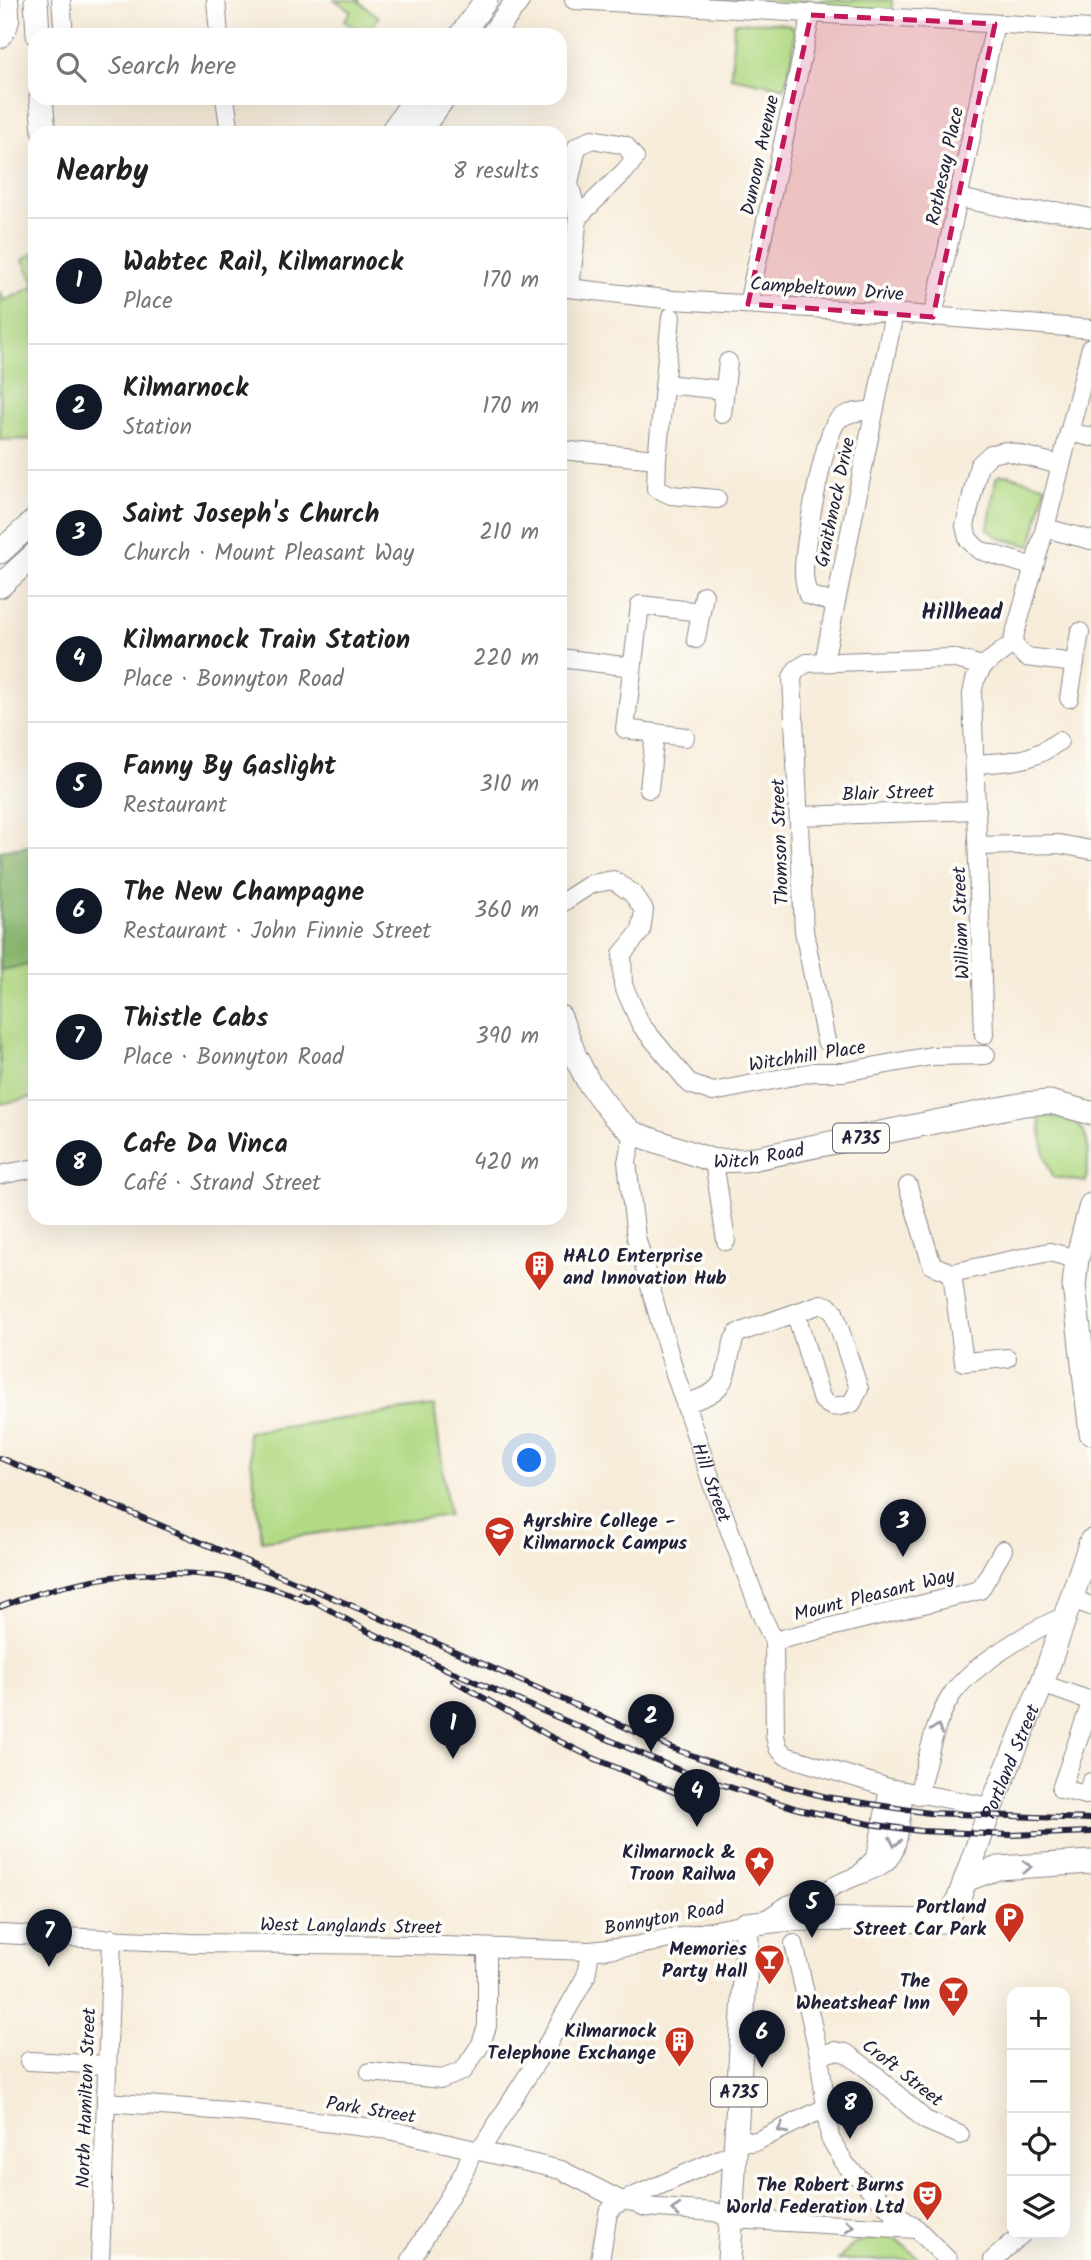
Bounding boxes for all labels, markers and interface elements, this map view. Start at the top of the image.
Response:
search box [28,28,567,105]
text: Search here [108,46,236,88]
icon: search [52,48,90,86]
street label: Dunoon Avenue [734,92,788,218]
street label: Rothesay Place [919,104,973,228]
text: Nearby [56,148,148,196]
text: 8 results [453,154,539,190]
text: Wabtec Rail, Kilmarnock [123,242,403,284]
text: 1 [76,263,82,299]
text: 170 m [482,263,539,299]
street label: Campbeltown Drive [749,270,905,310]
text: Place [123,284,173,320]
text: Kilmarnock [123,368,248,410]
text: 2 [72,389,86,425]
text: 170 m [482,389,539,425]
text: Station [123,410,192,446]
street label: Graithnock Drive [808,434,864,570]
text: Saint Joseph's Church [123,494,379,536]
text: 3 [73,515,85,551]
text: 210 m [479,515,539,551]
text: Church · Mount Pleasant Way [123,536,414,572]
district label: Hillhead [921,595,1003,631]
text: Kilmarnock Train Station [123,620,410,662]
text: 4 [73,641,85,677]
text: 220 m [473,641,539,677]
text: Place · Bonnyton Road [123,662,344,698]
text: Fanny By Gaslight [123,746,336,788]
text: 5 [73,767,85,803]
text: 310 m [480,767,539,803]
street label: Thomson Street [764,777,798,906]
street label: Blair Street [841,777,935,811]
text: Restaurant [123,788,227,824]
street label: William Street [945,865,979,980]
text: The New Champagne [123,872,364,914]
text: 6 [73,893,85,929]
text: 360 m [474,893,539,929]
text: Restaurant · John Finnie Street [123,914,431,950]
text: Thistle Cabs [123,998,268,1040]
text: 7 [74,1019,84,1055]
text: 390 m [476,1019,539,1055]
street label: Witchhill Place [747,1033,868,1081]
text: Place · Bonnyton Road [123,1040,344,1076]
text: Cafe Da Vinca [123,1124,288,1166]
road number: A735 [833,1124,889,1153]
street label: Witch Road [713,1136,807,1178]
text: 8 [72,1145,86,1181]
text: 420 m [474,1145,539,1181]
text: Café · Strand Street [123,1166,321,1202]
place label: HALO Enterprise and Innovation Hub [563,1242,727,1294]
building icon: HALO Enterprise and Innovation Hub [523,1249,557,1293]
street label: Hill Street [682,1439,739,1528]
your location [512,1443,546,1477]
pin: 3 [880,1499,926,1557]
place label: Ayrshire College - Kilmarnock Campus [523,1507,687,1559]
school or university icon: Ayrshire College - Kilmarnock Campus [483,1514,517,1558]
street label: Mount Pleasant Way [791,1561,959,1630]
pin: 2 [628,1694,674,1752]
street label: Portland Street [975,1699,1049,1823]
pin: 1 [430,1701,476,1759]
one-way arrow [929,1724,943,1736]
pin: 4 [674,1769,720,1827]
one-way arrow [888,1836,903,1848]
place label: Kilmarnock & Troon Railwa [622,1838,736,1890]
place icon: Kilmarnock & Troon Railwa [742,1845,776,1889]
one-way arrow [1022,1860,1033,1875]
pin: 5 [789,1880,835,1938]
place label: Portland Street Car Park [854,1893,987,1945]
street label: Bonnyton Road [602,1894,727,1944]
parking icon: Portland Street Car Park [992,1900,1026,1944]
pin: 7 [26,1909,72,1967]
street label: West Langlands Street [260,1910,443,1944]
place label: Memories Party Hall [662,1935,748,1987]
bar icon: Memories Party Hall [753,1942,787,1986]
place label: The Wheatsheaf Inn [796,1967,930,2019]
bar icon: The Wheatsheaf Inn [936,1974,970,2018]
map controls [1007,1987,1070,2239]
button: + [1007,1987,1070,2050]
street label: North Hamilton Street [69,2007,105,2189]
pin: 6 [739,2010,785,2068]
place label: Kilmarnock Telephone Exchange [487,2017,657,2069]
building icon: Kilmarnock Telephone Exchange [662,2024,696,2068]
street label: Croft Street [854,2032,950,2116]
button: − [1007,2050,1070,2113]
road number: A735 [711,2078,767,2106]
pin: 8 [827,2081,873,2139]
street label: Park Street [324,2089,418,2133]
button: locate [1007,2113,1070,2176]
one-way arrow [777,2120,789,2134]
place label: The Robert Burns World Federation Ltd [726,2171,905,2223]
button: layers [1007,2176,1070,2239]
theatre icon: The Robert Burns World Federation Ltd [910,2178,944,2222]
one-way arrow [670,2202,681,2217]
one-way arrow [844,2218,855,2233]

